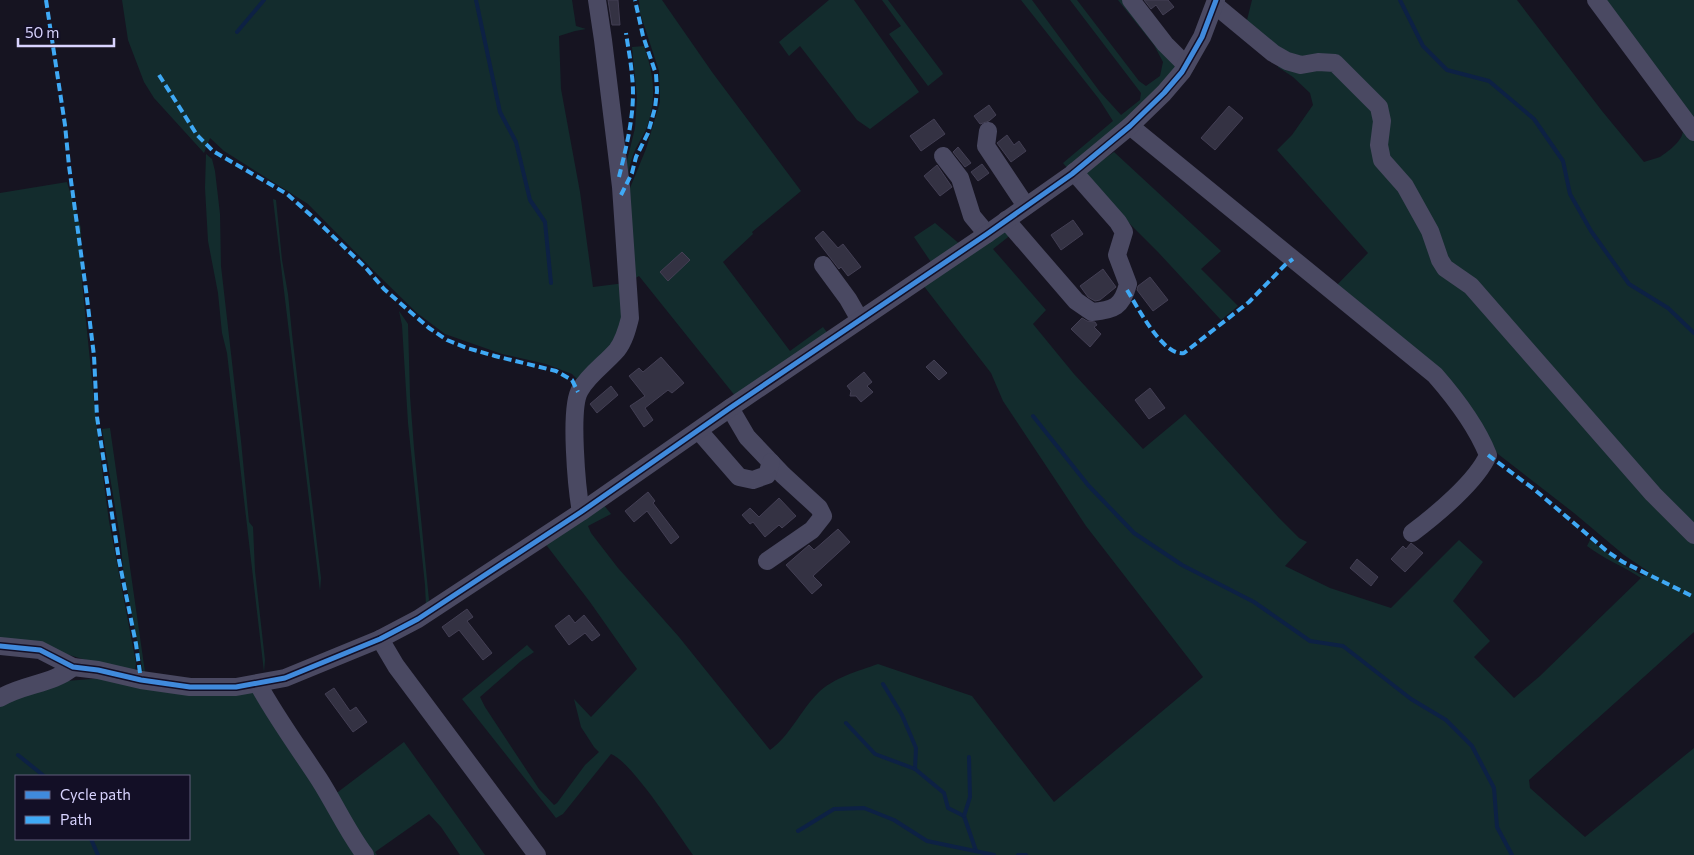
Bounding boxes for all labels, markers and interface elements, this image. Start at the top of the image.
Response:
scale bar [18,15,114,47]
text: 50 m [25,23,59,41]
legend [15,775,190,840]
text: Cycle path [60,785,131,803]
text: Path [60,810,92,828]

